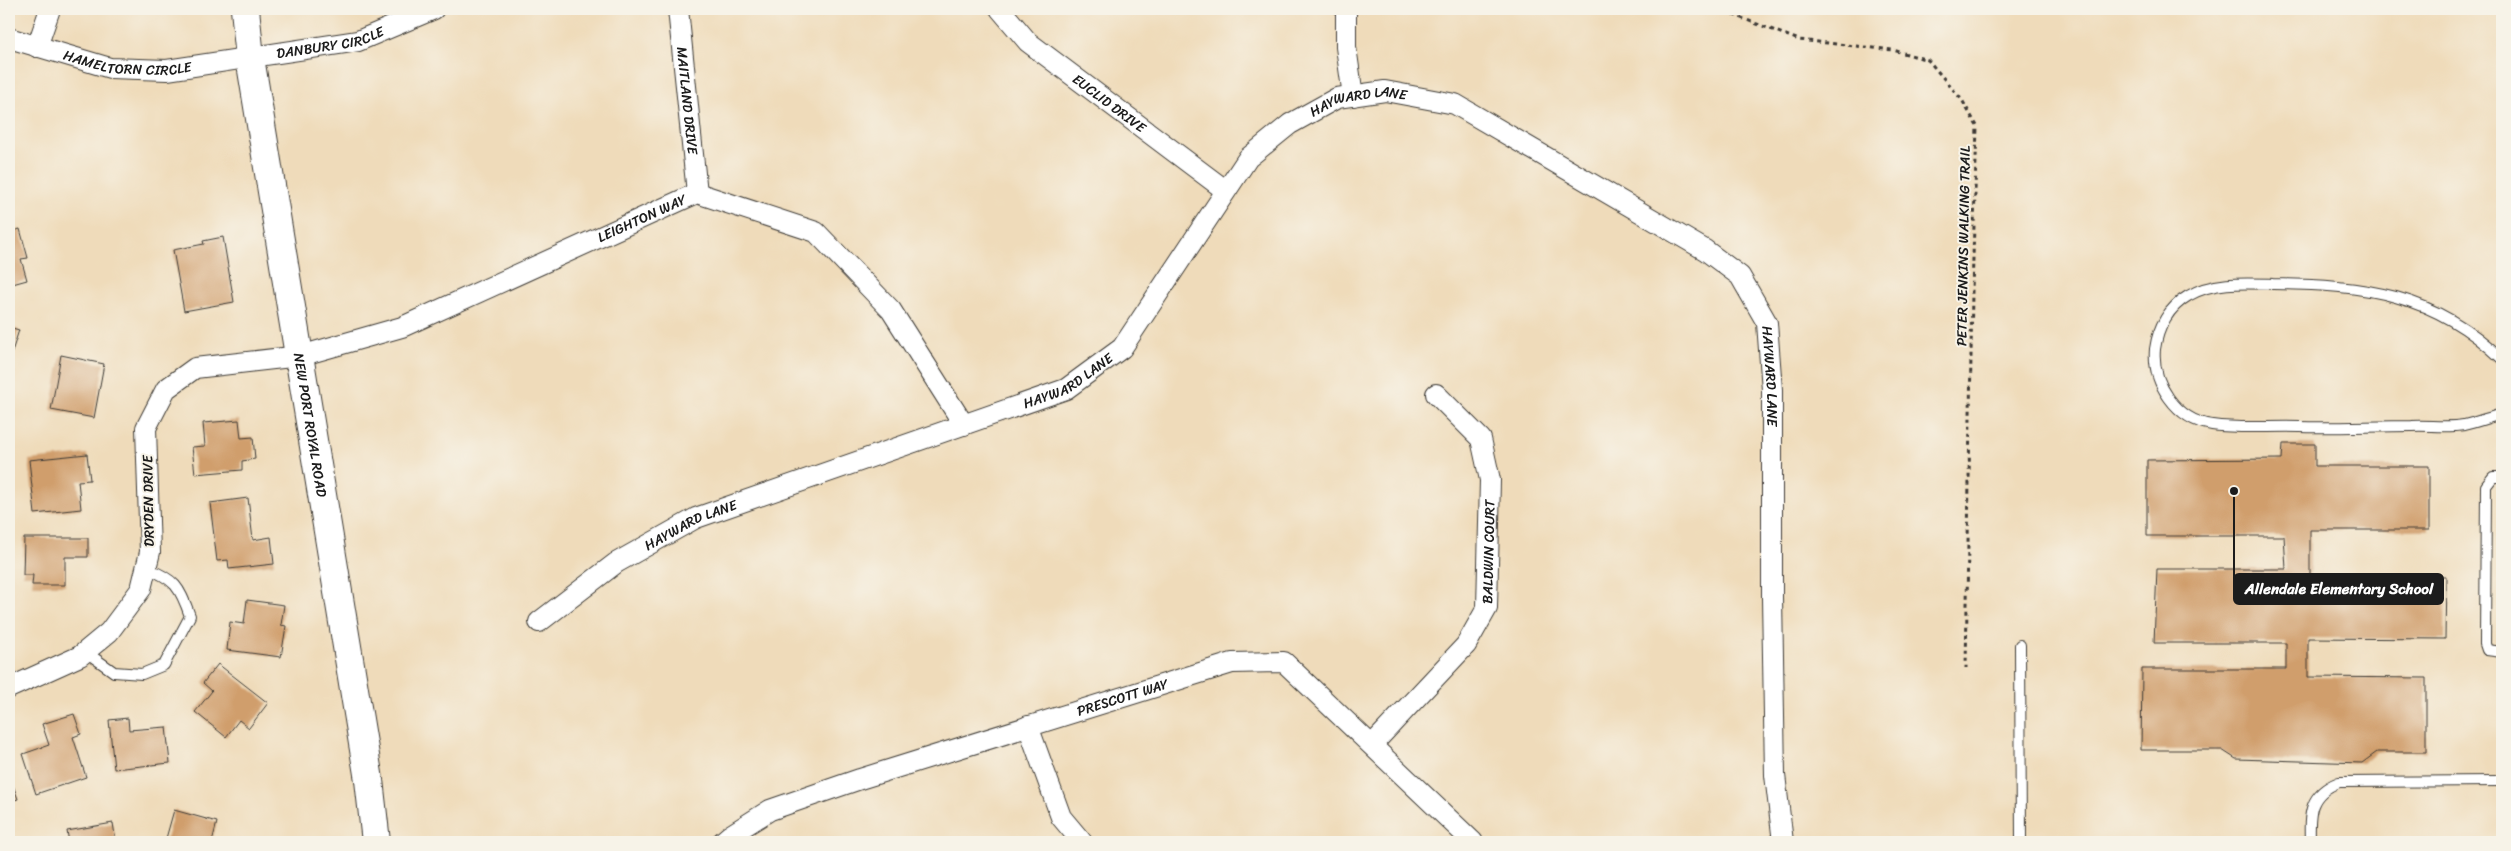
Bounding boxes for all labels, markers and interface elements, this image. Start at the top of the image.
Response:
street label: DANBURY CIRCLE [275,19,389,66]
street label: HAMELTORN CIRCLE [60,43,194,83]
street label: MAITLAND DRIVE [669,45,705,157]
street label: EUCLID DRIVE [1067,67,1152,140]
street label: HAYWARD LANE [1305,78,1410,124]
street label: PETER JENKINS WALKING TRAIL [1949,145,1978,347]
street label: LEIGHTON WAY [593,187,692,250]
street label: HAYWARD LANE [1754,325,1784,428]
street label: HAYWARD LANE [1020,346,1120,416]
street label: NEW PORT ROYAL ROAD [286,351,334,499]
street label: DRYDEN DRIVE [135,454,162,547]
street label: HAYWARD LANE [639,492,742,558]
street label: BALDWIN COURT [1475,498,1503,604]
callout: Allendale Elementary School [2234,574,2443,604]
text: Allendale Elementary School [2244,576,2434,602]
street label: PRESCOTT WAY [1074,671,1173,724]

